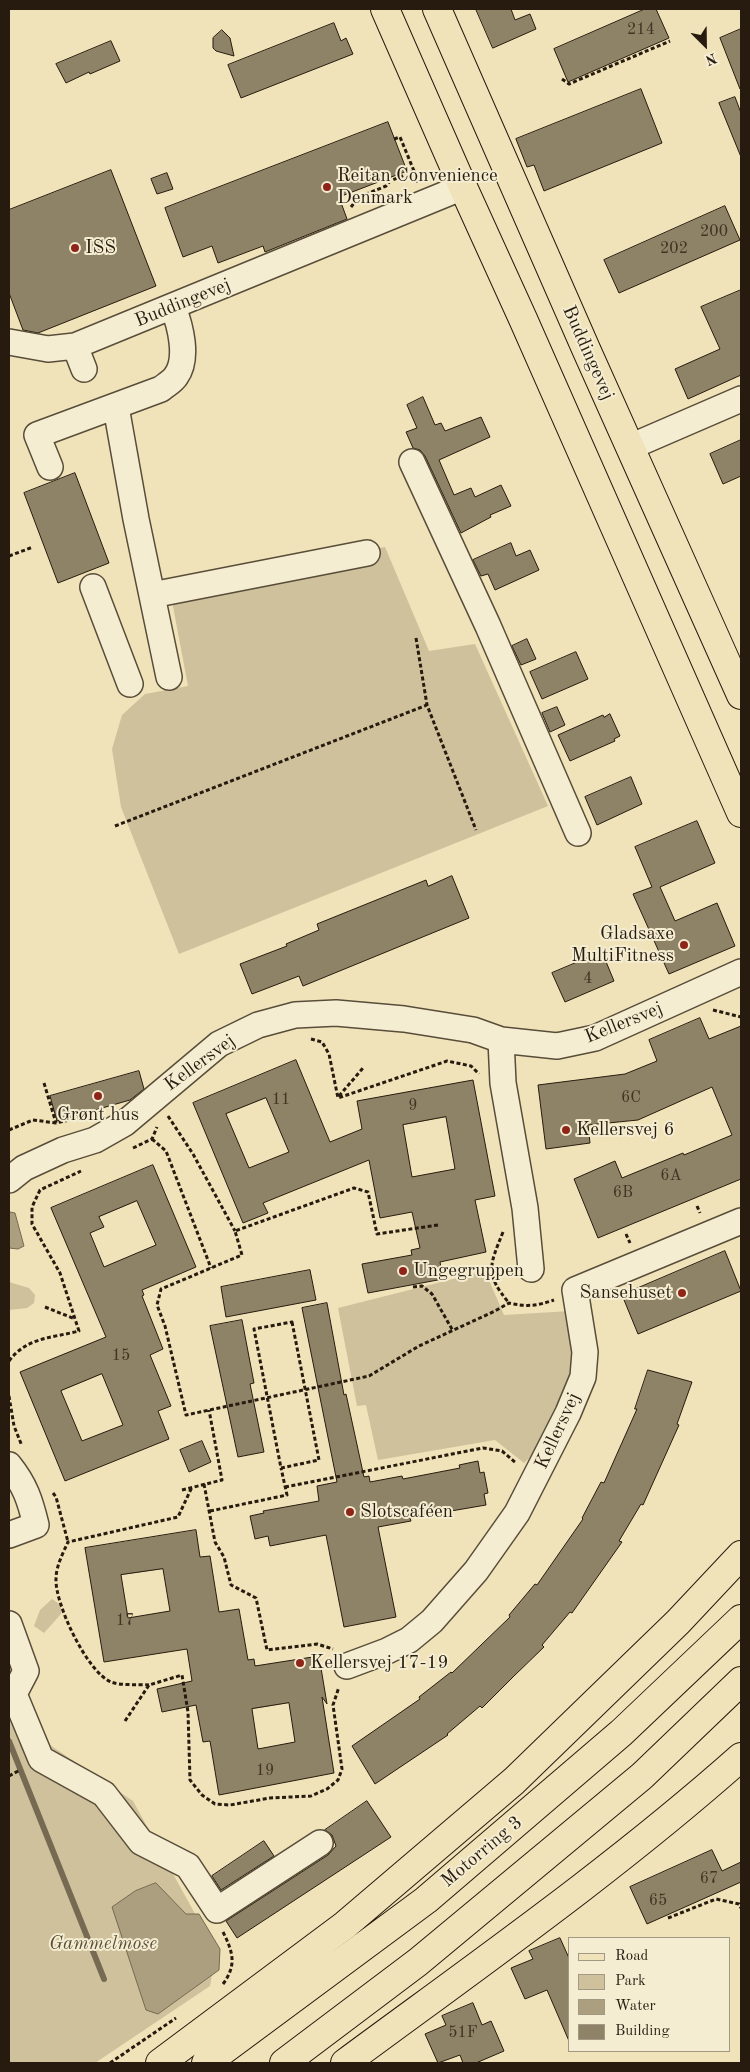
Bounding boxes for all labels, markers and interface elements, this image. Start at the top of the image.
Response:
house number: 214 [627,20,655,40]
north arrow [680,20,730,70]
text: N [703,50,719,67]
place label: Reitan Convenience Denmark [337,165,498,209]
marker: Reitan Convenience Denmark [321,181,333,193]
house number: 200 [700,222,728,242]
place label: ISS [85,237,116,259]
house number: 202 [660,239,688,259]
marker: ISS [69,242,81,254]
street label: Buddingevej [132,273,234,333]
street label: Buddingevej [557,302,619,404]
place label: Gladsaxe MultiFitness [571,923,674,967]
marker: Gladsaxe MultiFitness [678,939,690,951]
house number: 4 [583,969,593,989]
street label: Kellersvej [582,997,666,1049]
street label: Kellersvej [160,1030,240,1096]
house number: 6C [621,1088,641,1108]
marker: Grønt hus [92,1090,104,1102]
house number: 11 [272,1090,290,1110]
house number: 9 [408,1096,418,1116]
place label: Grønt hus [57,1104,139,1126]
place label: Kellersvej 6 [576,1119,674,1141]
marker: Kellersvej 6 [560,1124,572,1136]
house number: 6A [660,1166,682,1186]
house number: 6B [613,1183,633,1203]
place label: Ungegruppen [413,1260,524,1282]
marker: Ungegruppen [397,1265,409,1277]
place label: Sansehuset [579,1282,672,1304]
marker: Sansehuset [676,1287,688,1299]
house number: 15 [112,1346,130,1366]
street label: Kellersvej [530,1389,586,1473]
place label: Slotscaféen [360,1501,453,1523]
marker: Slotscaféen [344,1506,356,1518]
house number: 17 [116,1611,134,1631]
place label: Kellersvej 17-19 [310,1652,449,1674]
marker: Kellersvej 17-19 [294,1657,306,1669]
house number: 19 [256,1761,274,1781]
street label: Motorring 3 [437,1811,527,1893]
house number: 67 [700,1869,718,1889]
house number: 65 [649,1891,667,1911]
park label: Gammelmose [49,1933,157,1955]
legend [568,1937,730,2052]
text: Road [615,1949,648,1964]
text: Park [615,1974,646,1989]
text: Water [615,1999,656,2014]
house number: 51F [448,2023,478,2043]
text: Building [615,2024,670,2039]

